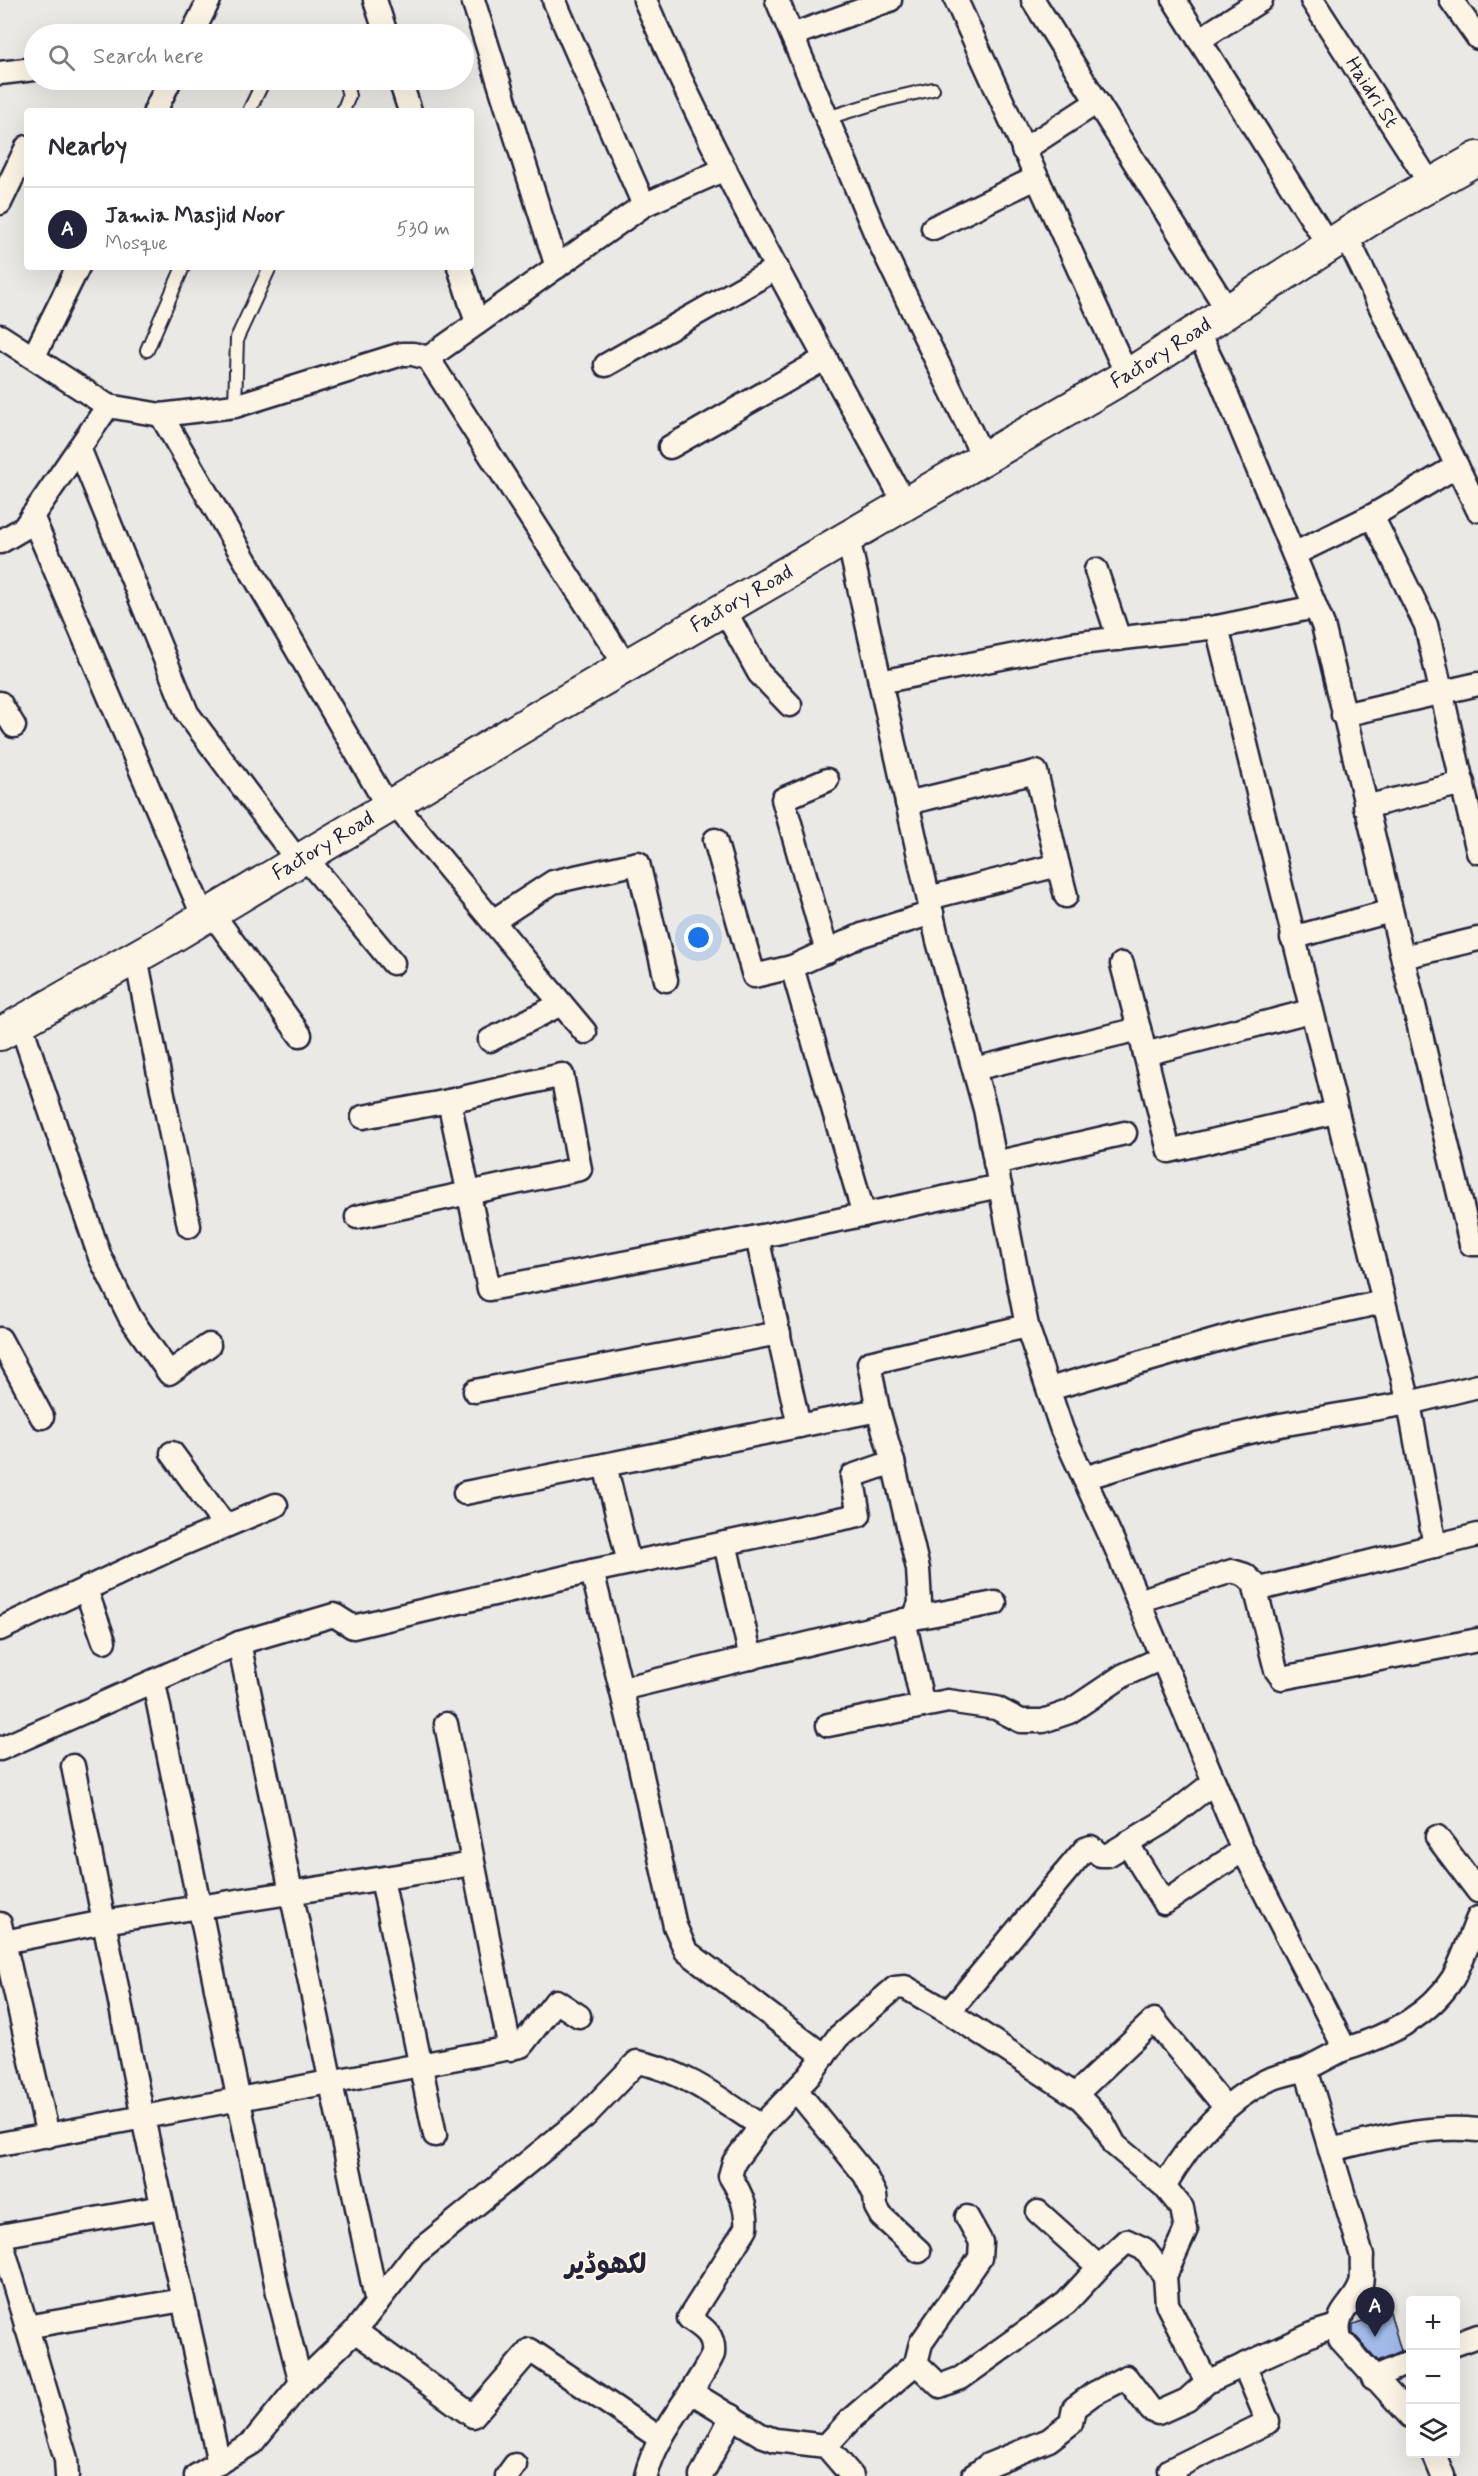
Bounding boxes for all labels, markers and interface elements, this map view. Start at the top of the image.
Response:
search box [24,24,474,90]
icon: search [45,41,78,74]
text: Search here [93,43,204,71]
street label: Haidri St [1338,51,1405,134]
text: Nearby [48,130,127,164]
text: Jamia Masjid Noor [105,202,284,230]
text: A [61,216,74,243]
text: 530 m [396,216,450,243]
text: Mosque [105,230,168,257]
street label: Factory Road [1106,311,1217,396]
street label: Factory Road [685,558,798,640]
street label: Factory Road [267,805,379,887]
your location [684,923,713,952]
district label: لکھوڈیر [563,2248,647,2283]
pin: A [1356,2288,1394,2337]
map controls [1406,2296,1460,2458]
button: + [1406,2296,1460,2350]
button: − [1406,2350,1460,2404]
button: layers [1406,2404,1460,2458]

